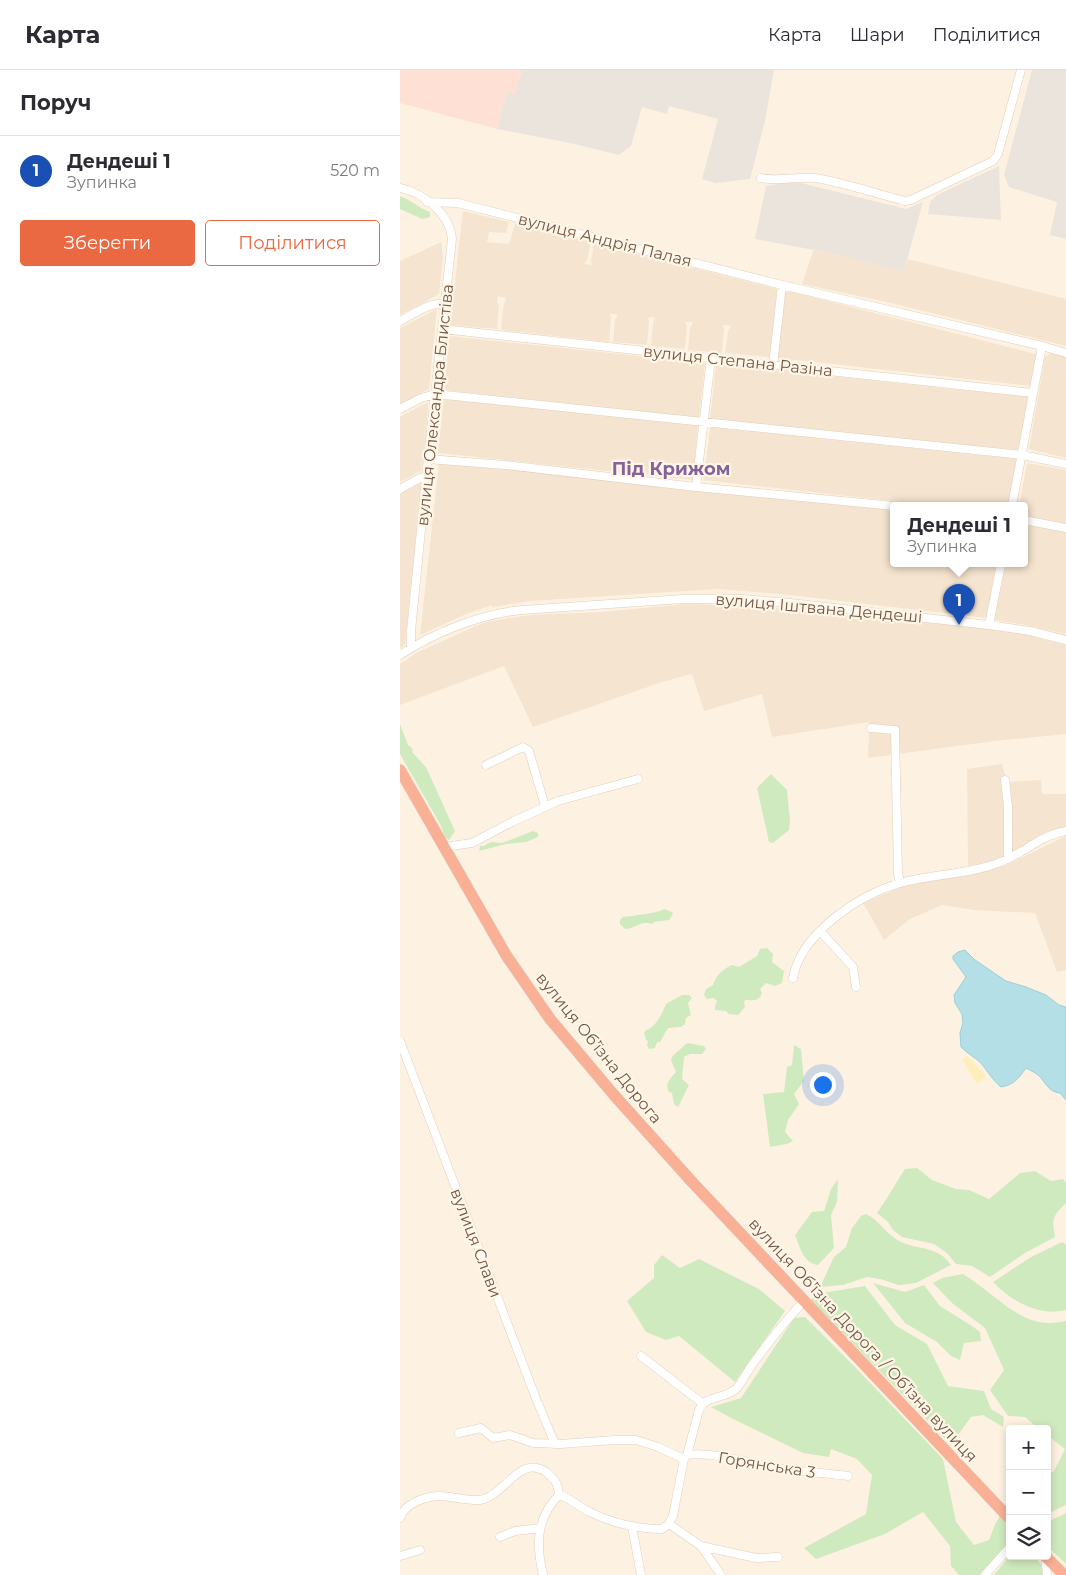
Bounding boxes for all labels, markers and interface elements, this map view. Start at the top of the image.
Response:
text: Карта [25,20,100,49]
text: Карта [768,24,822,46]
text: Шари [850,24,905,46]
text: Поділитися [933,24,1041,46]
text: Поруч [20,90,91,115]
text: Дендеші 1 [67,150,171,173]
text: 1 [33,161,39,180]
text: 520 m [330,161,380,180]
text: Зупинка [67,173,137,192]
street label: вулиця Андрія Палая [516,209,694,271]
button: Зберегти [20,220,195,266]
button: Поділитися [205,220,380,266]
street label: вулиця Олександра Блистіва [413,283,457,527]
street label: вулиця Степана Разіна [642,342,834,380]
district label: Під Крижом [612,458,730,480]
popup [890,502,1028,567]
text: Дендеші 1 [907,514,1011,537]
text: Зупинка [907,537,977,556]
pin: 1 [943,584,975,625]
street label: вулиця Іштвана Дендеші [715,589,923,627]
street label: вулиця Обʼїзна Дорога [532,969,666,1127]
your location [810,1072,836,1098]
street label: вулиця Слави [446,1186,506,1300]
street label: вулиця Обʼїзна Дорога / Обʼїзна вулиця [745,1214,981,1466]
map controls [1006,1425,1051,1560]
button: + [1006,1425,1051,1470]
street label: Горянська 3 [717,1448,817,1482]
button: − [1006,1470,1051,1515]
button: layers [1006,1515,1051,1560]

